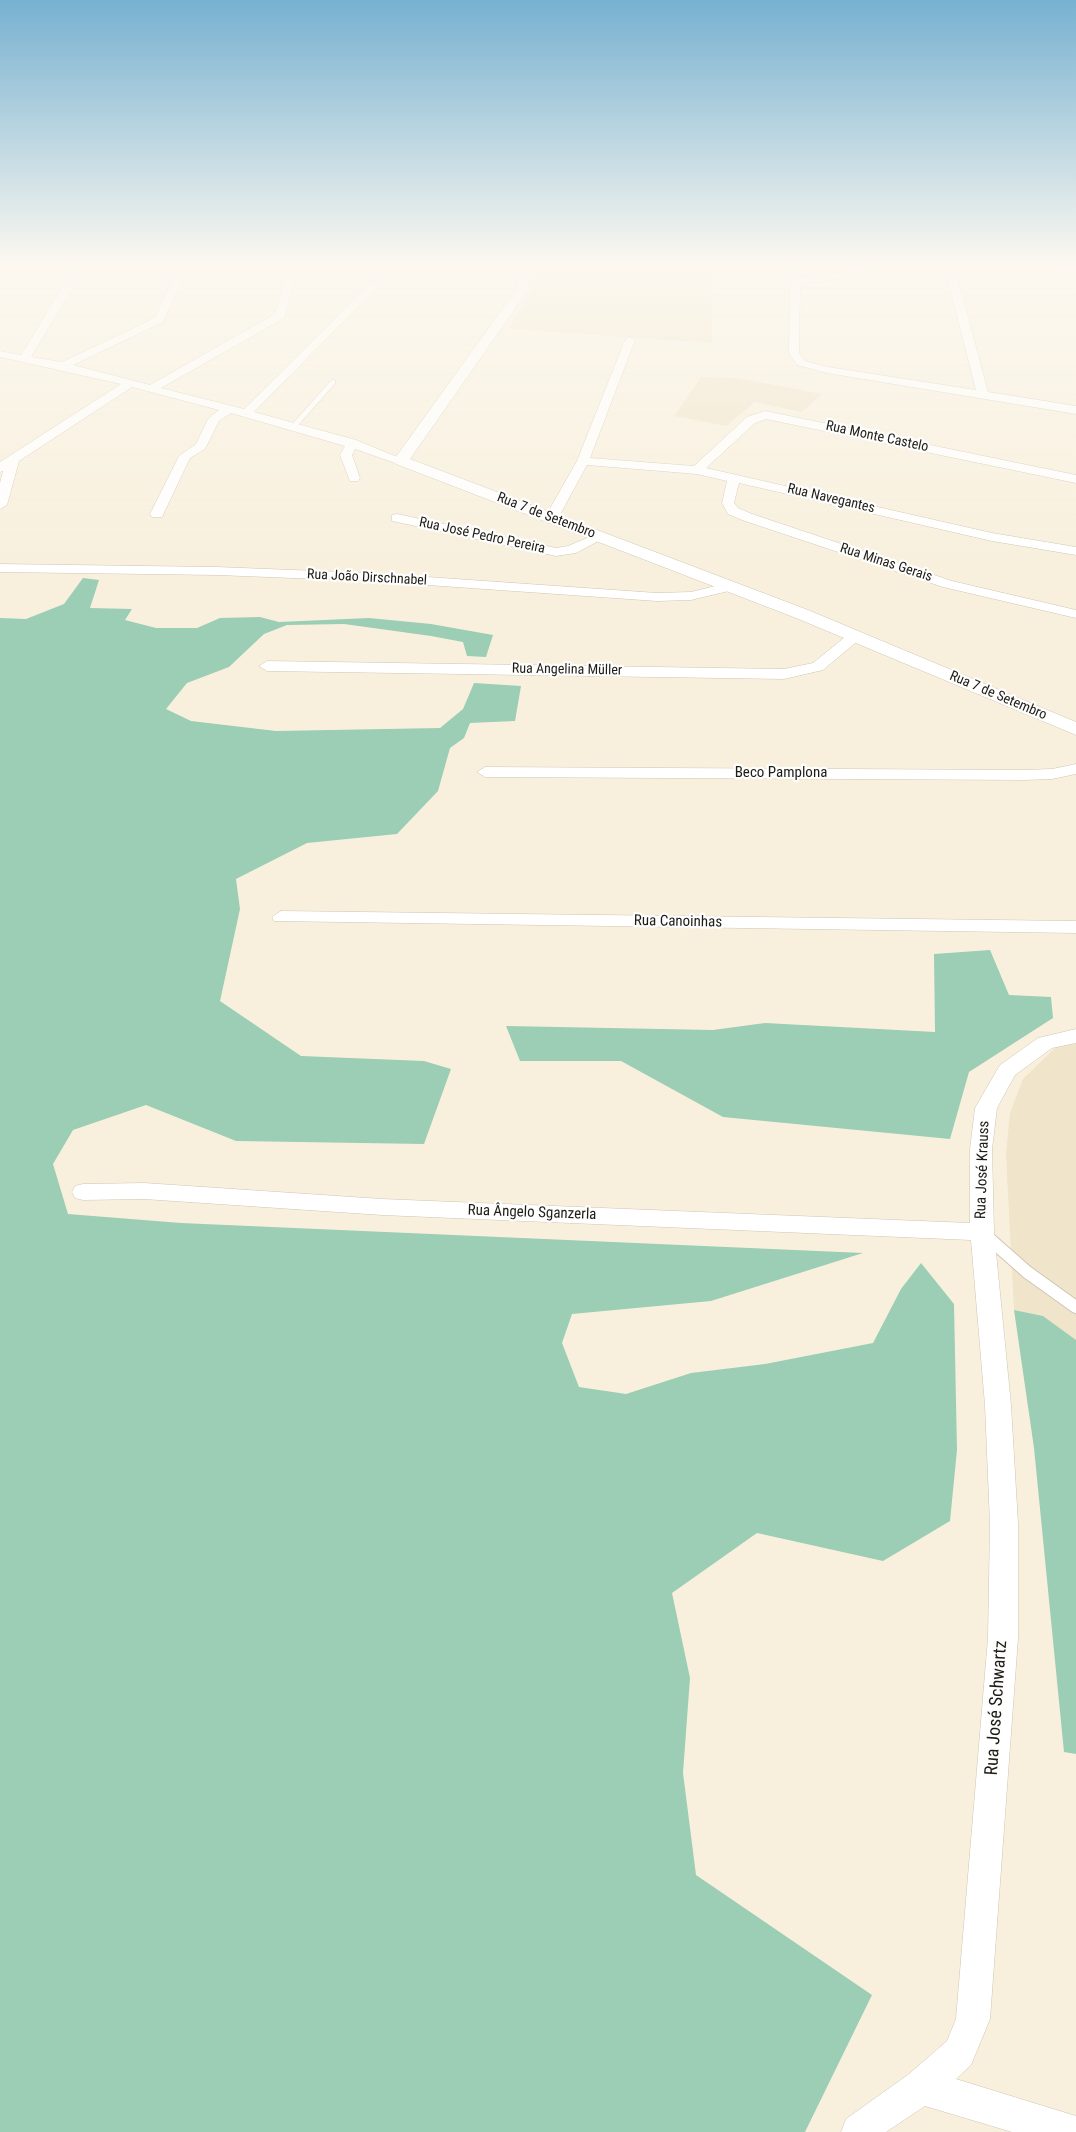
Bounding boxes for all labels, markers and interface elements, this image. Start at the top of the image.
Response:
street label: Rua Monte Castelo [824,418,930,456]
street label: Rua Navegantes [786,481,876,517]
street label: Rua 7 de Setembro [494,490,598,542]
street label: Rua José Pedro Pereira [417,514,547,558]
street label: Rua Minas Gerais [838,540,934,586]
street label: Rua João Dirschnabel [307,566,427,590]
street label: Rua Angelina Müller [512,661,622,679]
street label: Rua 7 de Setembro [947,668,1049,724]
street label: Beco Pamplona [735,764,827,782]
street label: Rua Canoinhas [634,912,722,932]
street label: Rua José Krauss [972,1120,994,1220]
street label: Rua Ângelo Sganzerla [467,1202,597,1224]
street label: Rua José Schwartz [982,1640,1012,1776]

